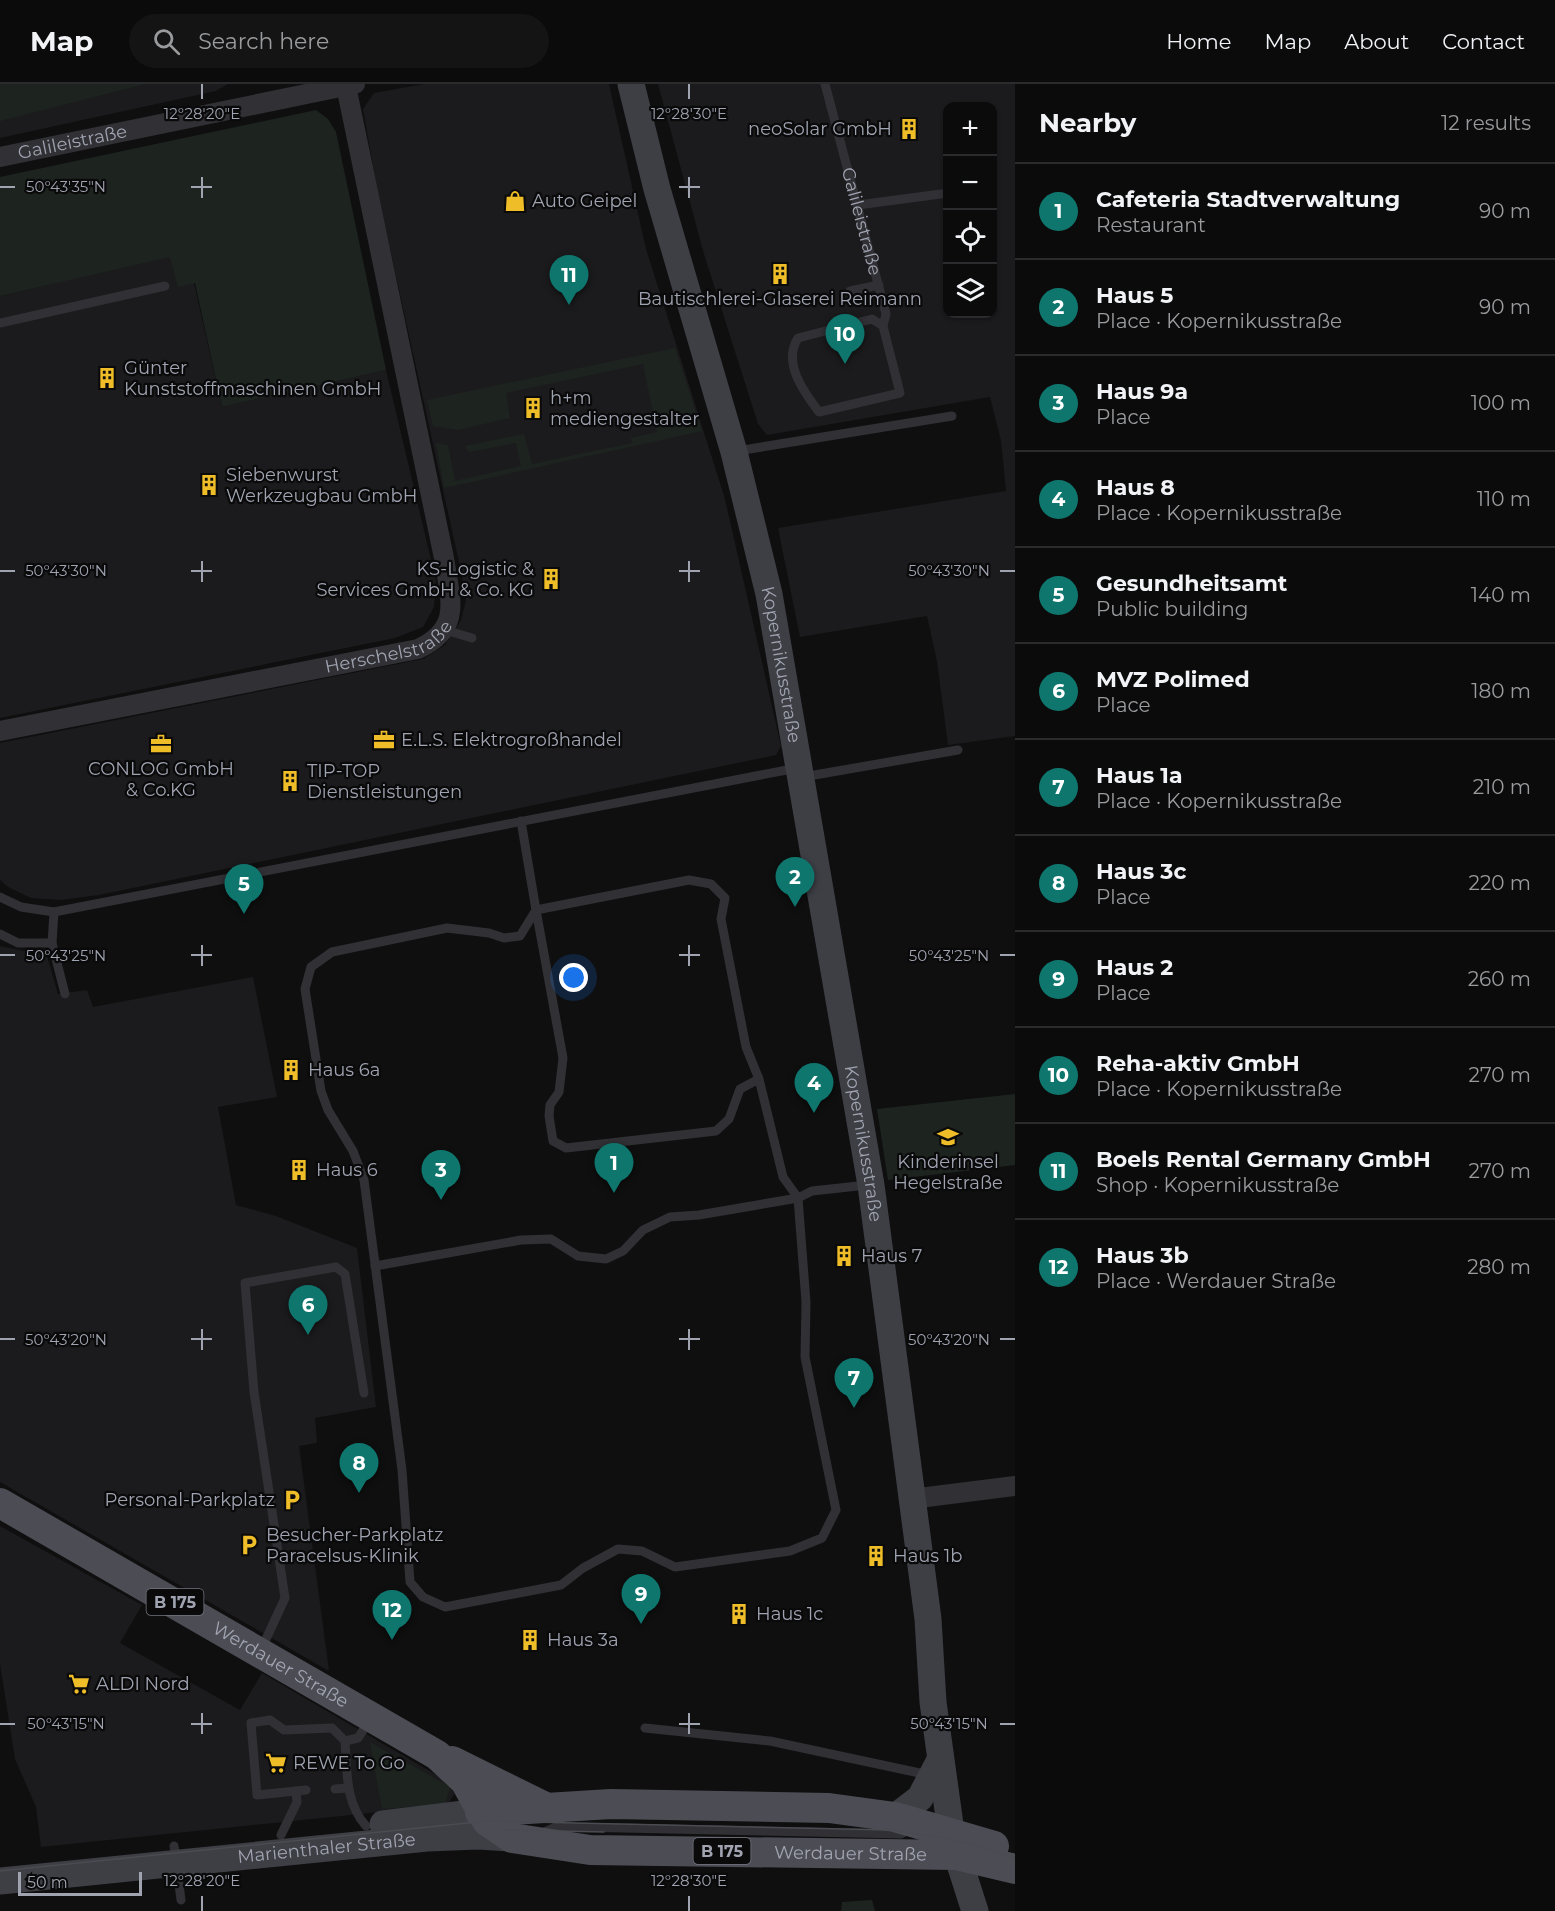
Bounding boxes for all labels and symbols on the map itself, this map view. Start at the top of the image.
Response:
text: 12°28'20"E [164,104,240,123]
text: 12°28'30"E [651,104,727,123]
building icon: neoSolar GmbH [897,117,921,141]
place label: neoSolar GmbH [748,118,892,140]
street label: Galileistraße [16,120,129,164]
street label: Galileistraße [837,165,886,278]
text: 50°43'35"N [26,177,106,196]
shop icon: Auto Geipel [503,189,527,213]
place label: Auto Geipel [532,190,637,212]
pin: 11 [550,256,588,305]
building icon: Bautischlerei-Glaserei Reimann [768,262,792,286]
place label: Bautischlerei-Glaserei Reimann [638,288,922,310]
pin: 10 [826,314,864,364]
place label: Günter Kunststoffmaschinen GmbH [124,357,381,400]
building icon: Günter Kunststoffmaschinen GmbH [95,366,119,390]
place label: h+m mediengestalter [550,387,699,430]
building icon: h+m mediengestalter [521,396,545,420]
place label: Siebenwurst Werkzeugbau GmbH [226,464,417,507]
building icon: Siebenwurst Werkzeugbau GmbH [197,473,221,497]
place label: KS-Logistic & Services GmbH & Co. KG [316,558,534,601]
text: 50°43'30"N [25,561,107,580]
text: 50°43'30"N [908,561,990,580]
building icon: KS-Logistic & Services GmbH & Co. KG [539,567,563,591]
street label: Kopernikusstraße [756,584,806,745]
street label: Herschelstraße [323,617,457,678]
office icon: E.L.S. Elektrogroßhandel [372,728,396,752]
place label: E.L.S. Elektrogroßhandel [401,729,622,751]
office icon: CONLOG GmbH & Co.KG [149,732,173,756]
place label: CONLOG GmbH & Co.KG [88,758,234,801]
place label: TIP-TOP Dienstleistungen [307,760,462,803]
building icon: TIP-TOP Dienstleistungen [278,769,302,793]
pin: 2 [776,858,814,907]
pin: 5 [224,864,264,914]
text: 50°43'25"N [26,946,106,965]
text: 50°43'25"N [909,946,989,965]
your location [559,963,588,992]
building icon: Haus 6a [279,1058,303,1082]
place label: Haus 6a [308,1059,380,1081]
street label: Kopernikusstraße [840,1063,887,1223]
pin: 4 [794,1064,834,1113]
school or university icon: Kinderinsel Hegelstraße [936,1125,960,1149]
pin: 1 [594,1144,634,1193]
pin: 3 [422,1150,460,1200]
place label: Kinderinsel Hegelstraße [893,1151,1003,1194]
building icon: Haus 6 [287,1158,311,1182]
place label: Haus 6 [316,1159,378,1181]
building icon: Haus 7 [832,1244,856,1268]
place label: Haus 7 [861,1245,922,1267]
pin: 6 [288,1286,328,1335]
text: 50°43'20"N [25,1330,107,1349]
text: 50°43'20"N [908,1330,990,1349]
pin: 7 [834,1358,874,1408]
pin: 8 [340,1444,378,1493]
parking icon: Personal-Parkplatz [280,1488,304,1512]
place label: Personal-Parkplatz [105,1489,275,1511]
place label: Besucher-Parkplatz Paracelsus-Klinik [266,1524,443,1567]
parking icon: Besucher-Parkplatz Paracelsus-Klinik [237,1533,261,1557]
building icon: Haus 1b [864,1544,888,1568]
place label: Haus 1b [893,1545,963,1567]
pin: 9 [622,1574,660,1624]
road number: B 175 [146,1589,204,1615]
pin: 12 [372,1590,412,1640]
building icon: Haus 1c [727,1602,751,1626]
place label: Haus 1c [756,1603,823,1625]
street label: Werdauer Straße [209,1617,353,1713]
building icon: Haus 3a [518,1628,542,1652]
place label: Haus 3a [547,1629,619,1651]
supermarket icon: ALDI Nord [67,1672,91,1696]
place label: ALDI Nord [96,1673,190,1695]
text: 50°43'15"N [27,1714,105,1733]
text: 50°43'15"N [910,1714,988,1733]
supermarket icon: REWE To Go [264,1751,288,1775]
place label: REWE To Go [293,1752,405,1774]
street label: Marienthaler Straße [236,1828,417,1868]
road number: B 175 [694,1838,750,1864]
street label: Werdauer Straße [774,1842,927,1866]
scale bar [18,1869,142,1896]
text: 12°28'20"E [164,1871,240,1890]
text: 12°28'30"E [651,1871,727,1890]

